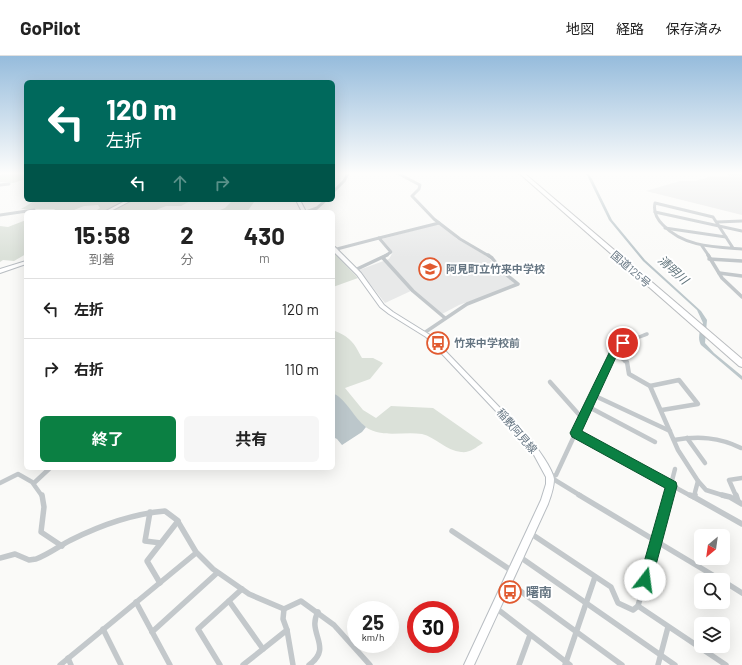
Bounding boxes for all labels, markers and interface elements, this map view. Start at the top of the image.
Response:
text: GoPilot [20,16,81,39]
text: 地図 [566,20,594,37]
text: 経路 [616,20,644,37]
text: 保存済み [666,20,722,37]
text: 120 m [106,92,177,126]
icon: left [40,96,92,148]
text: 左折 [106,129,142,151]
icon: left [127,172,149,194]
icon: ahead [169,172,191,194]
icon: right [211,172,233,194]
text: 15:58 [74,220,130,249]
text: 2 [180,220,194,249]
text: 430 [244,221,285,250]
street label: 国道125号 [609,248,654,289]
text: m [259,250,270,266]
text: 到着 [89,251,115,267]
text: 分 [180,251,193,267]
water label: 清明川 [656,252,693,288]
school or university icon: 阿見町立竹来中学校 [417,256,443,282]
place label: 阿見町立竹来中学校 [446,262,545,275]
icon: left [40,298,62,320]
text: 左折 [74,300,104,318]
text: 120 m [282,300,319,318]
pin [606,326,640,360]
bus stop icon: 竹来中学校前 [425,330,451,356]
icon: arrive [612,332,634,354]
place label: 竹来中学校前 [454,336,520,349]
icon: right [40,358,62,380]
text: 右折 [74,360,104,378]
text: 110 m [285,360,319,378]
street label: 稲敷阿見線 [494,406,540,456]
button: 終了 [40,416,176,462]
button: 共有 [184,416,319,462]
north arrow [694,529,730,565]
map controls [694,529,730,653]
position arrow [624,559,666,601]
button: search [694,573,730,609]
bus stop icon: 曙南 [497,579,523,605]
place label: 曙南 [526,584,552,600]
speed limit sign: 30 [407,601,459,653]
text: 25 [362,610,384,634]
button: layers [694,617,730,653]
text: km/h [362,631,384,643]

